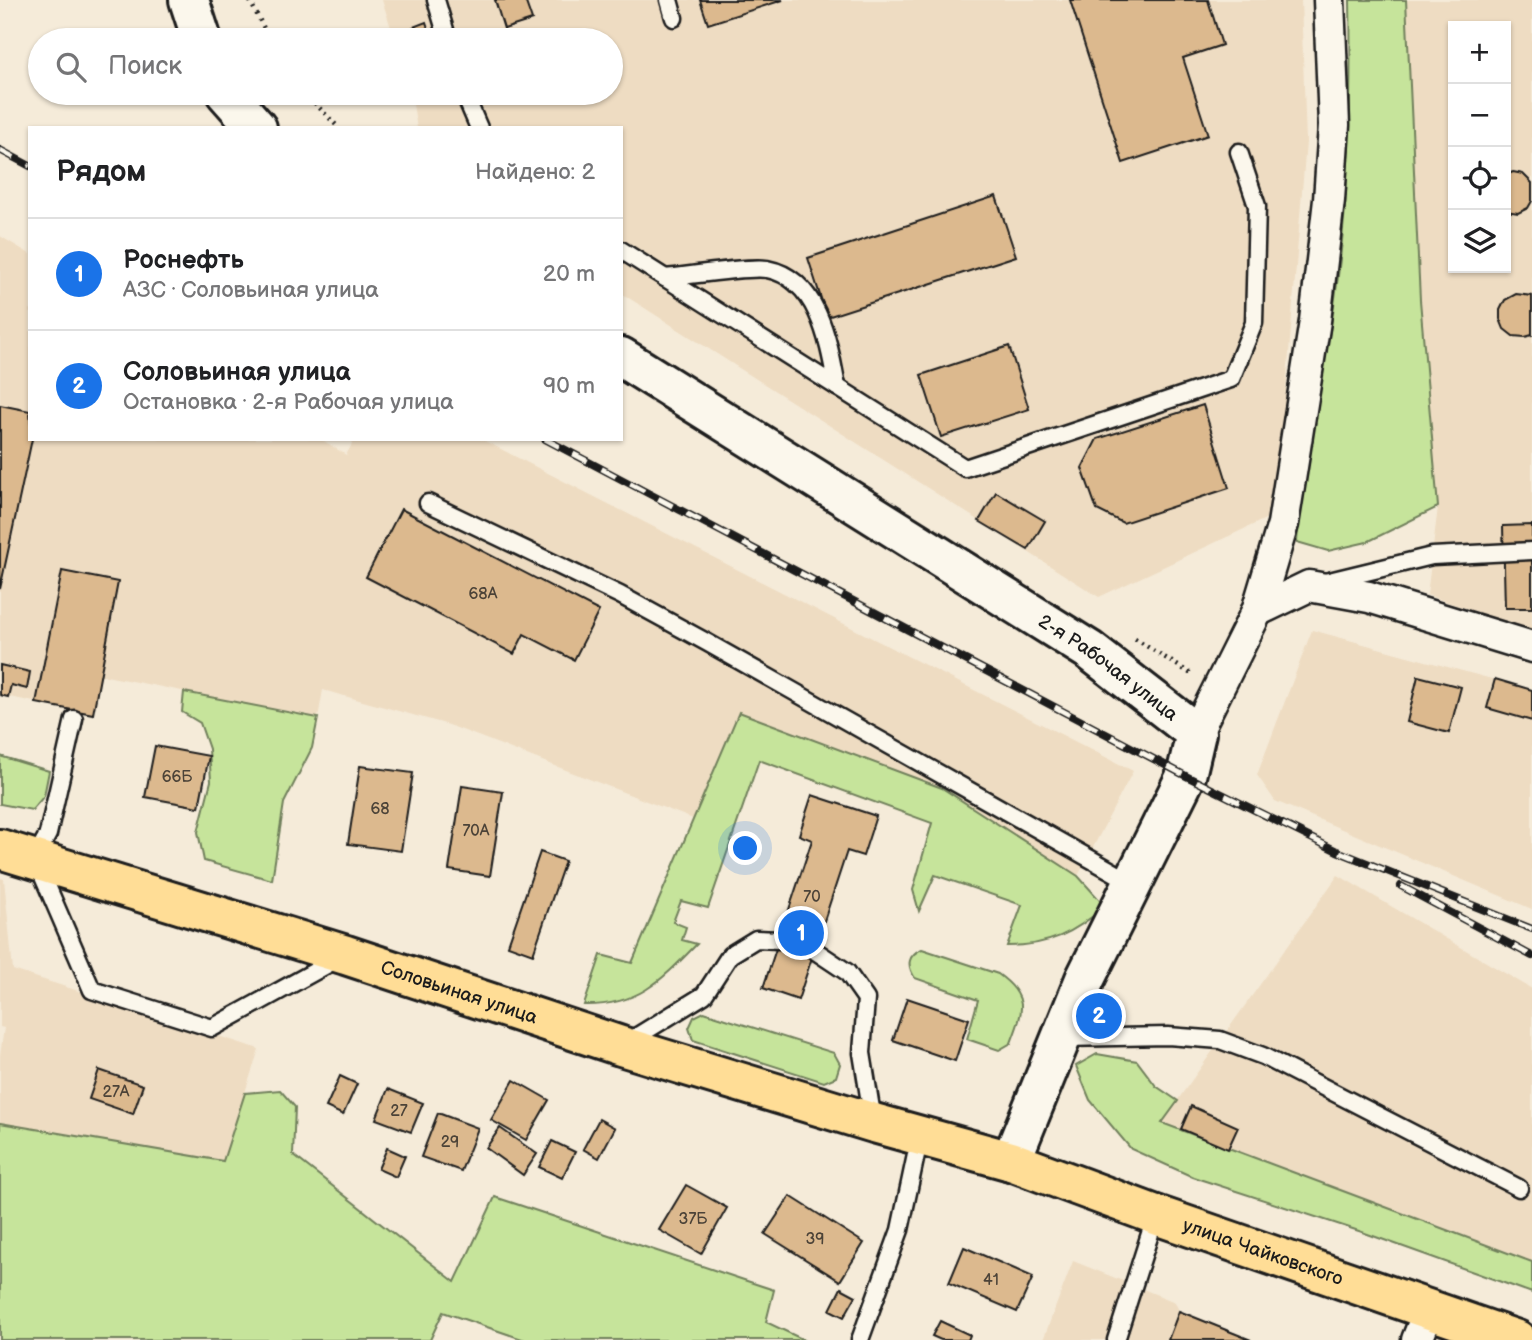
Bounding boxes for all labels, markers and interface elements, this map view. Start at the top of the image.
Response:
map controls [1448,21,1511,273]
button: + [1448,21,1511,84]
search box [28,28,623,105]
icon: search [52,48,90,86]
text: Поиск [108,51,182,82]
button: − [1448,84,1511,147]
button: locate [1448,147,1511,210]
text: Рядом [56,154,146,190]
text: Найдено: 2 [475,158,595,186]
button: layers [1448,210,1511,273]
text: Роснефть [123,245,244,276]
text: 1 [74,260,84,288]
text: 20 m [543,260,595,288]
text: АЗС · Соловьиная улица [123,276,379,304]
text: Соловьиная улица [123,357,351,388]
text: 2 [72,372,86,400]
text: 90 m [543,372,595,400]
text: Остановка · 2-я Рабочая улица [123,388,454,416]
house number: 68А [469,585,498,604]
street label: 2-я Рабочая улица [1034,610,1182,726]
house number: 66Б [162,768,193,787]
house number: 68 [370,800,390,819]
house number: 70А [463,822,490,841]
your location [728,831,762,865]
house number: 70 [803,888,821,907]
pin: 1 [778,907,824,959]
street label: Соловьиная улица [378,956,540,1029]
pin: 2 [1076,990,1122,1042]
house number: 27А [103,1083,130,1102]
house number: 27 [390,1102,408,1121]
house number: 29 [441,1133,459,1152]
house number: 37Б [679,1210,708,1229]
street label: улица Чайковского [1180,1214,1346,1290]
house number: 39 [805,1230,825,1249]
house number: 41 [983,1271,999,1290]

